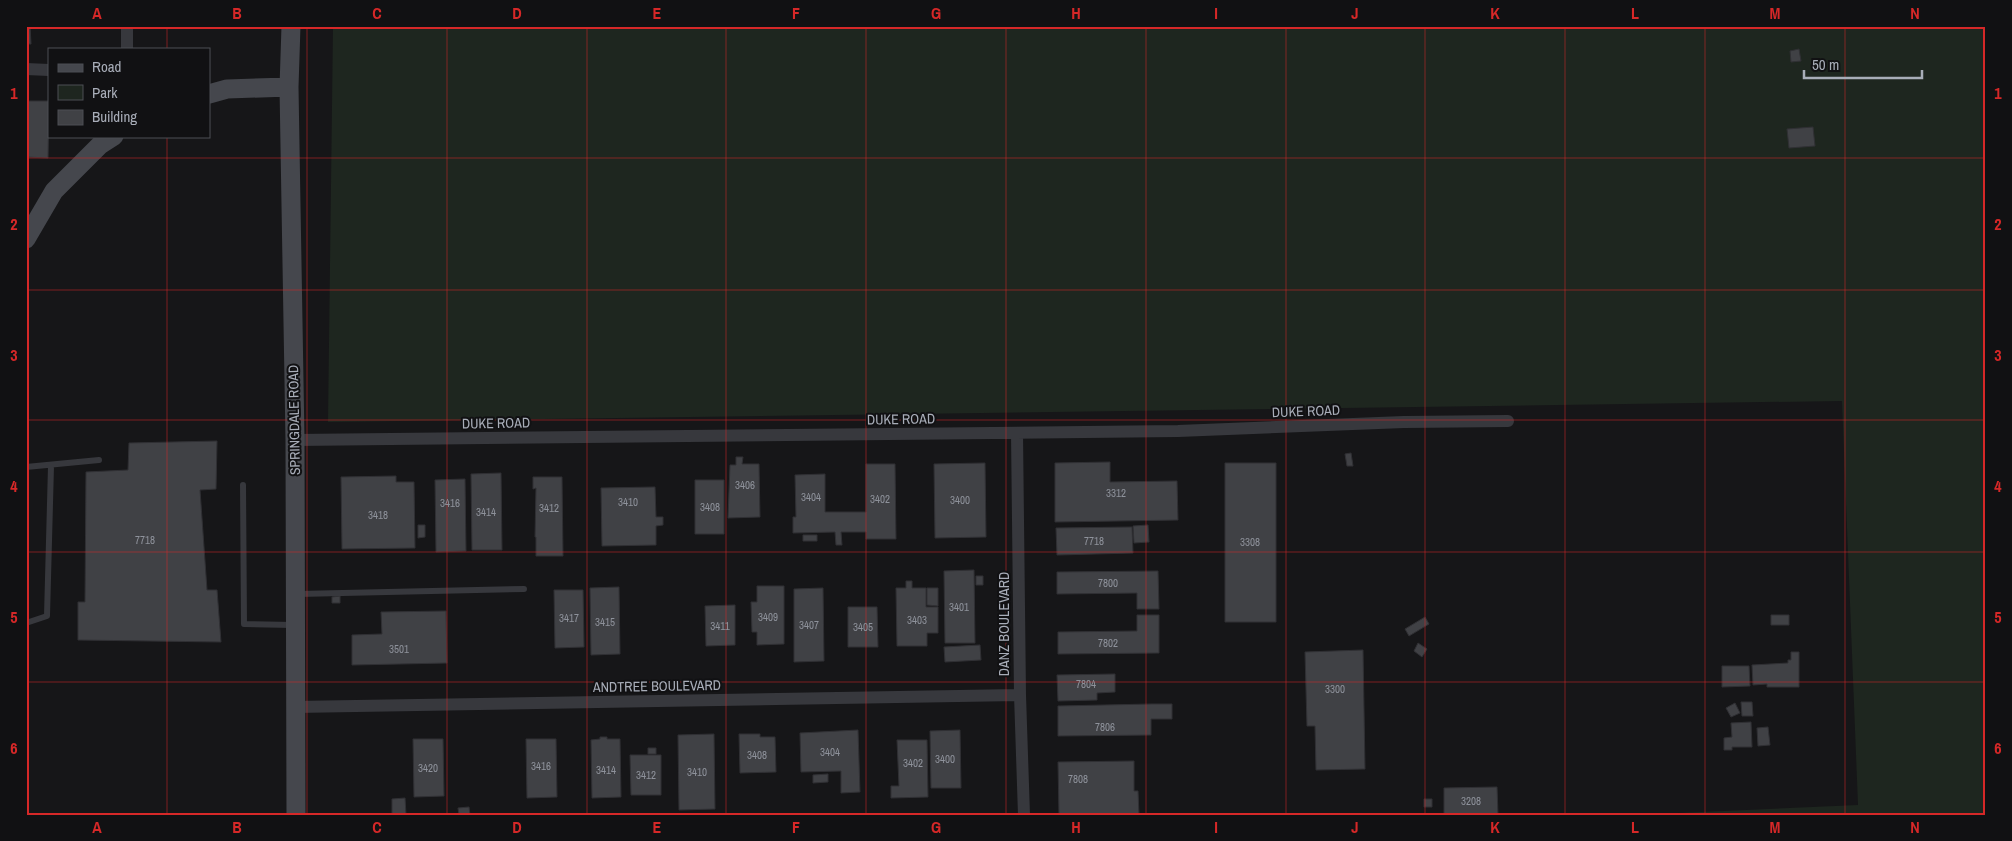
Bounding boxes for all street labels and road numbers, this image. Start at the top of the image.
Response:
street label: SPRINGDALE ROAD [284,365,304,475]
street label: DUKE ROAD [1272,401,1340,421]
street label: DUKE ROAD [867,409,935,429]
street label: DUKE ROAD [462,413,530,433]
street label: DANZ BOULEVARD [995,572,1013,676]
street label: ANDTREE BOULEVARD [592,676,721,696]

